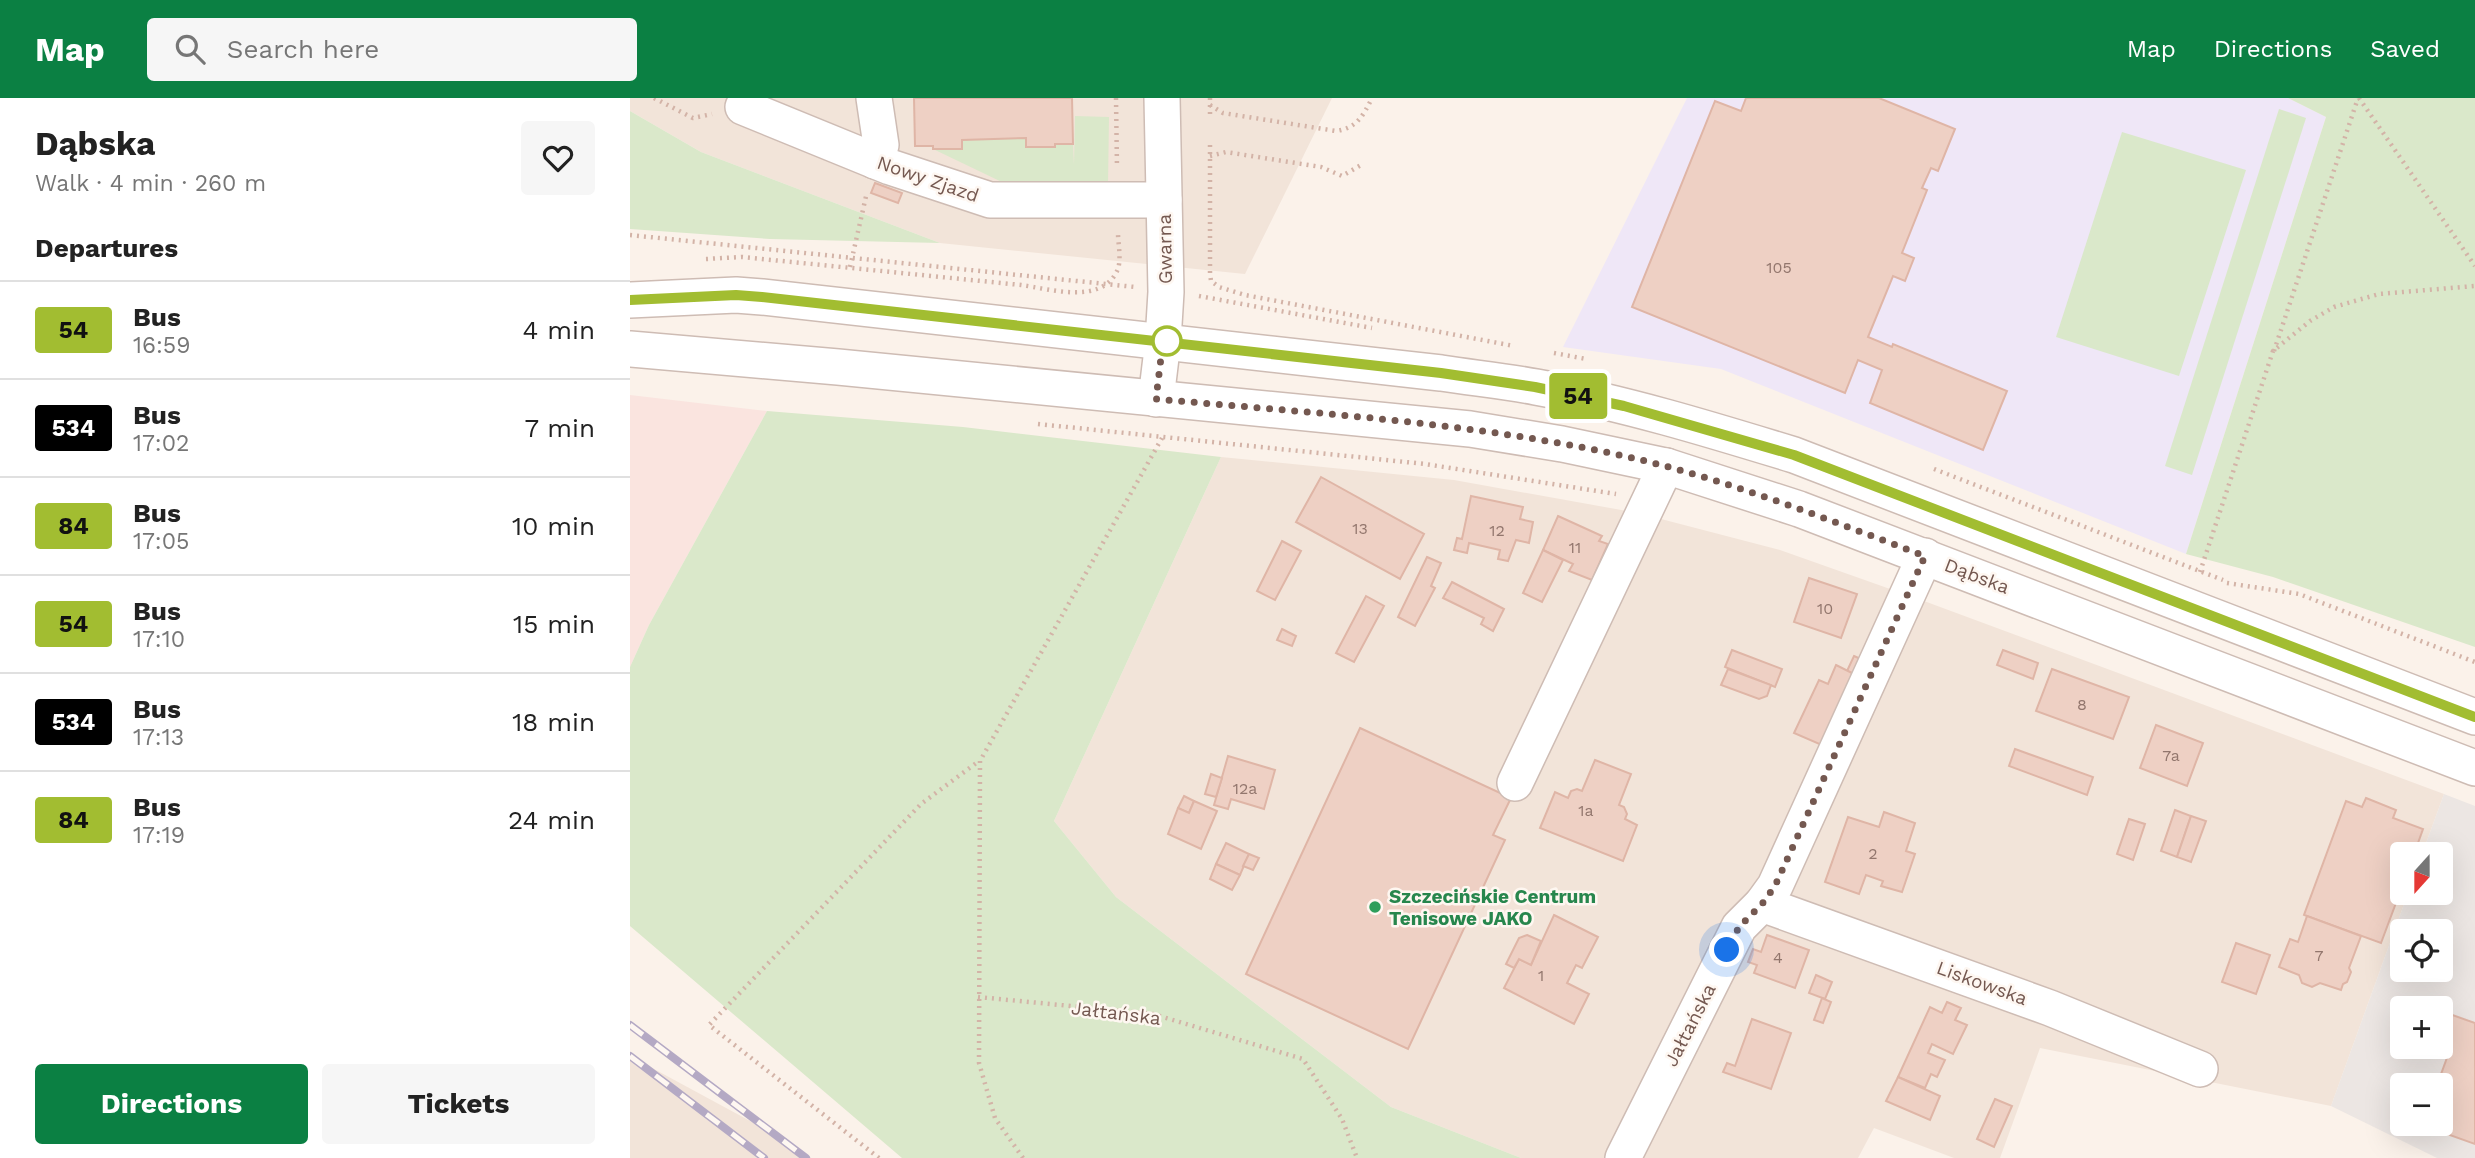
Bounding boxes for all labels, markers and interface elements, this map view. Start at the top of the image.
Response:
search box [147,18,637,81]
text: Map [35,30,105,69]
icon: search [171,30,209,68]
text: Search here [227,34,379,64]
text: Map [2127,35,2176,63]
text: Directions [2214,35,2332,63]
text: Saved [2370,35,2440,63]
button: heart [521,121,595,195]
text: Dąbska [35,124,155,163]
street label: Nowy Zjazd [874,151,982,207]
text: Walk · 4 min · 260 m [35,170,266,197]
street label: Gwarna [1153,213,1177,284]
text: Departures [35,233,178,263]
house number: 105 [1766,258,1792,277]
text: Bus [133,302,181,332]
text: 4 min [522,315,595,345]
text: 54 [59,316,88,344]
unlabelled marker [1152,326,1182,356]
text: 16:59 [133,332,190,359]
line badge: 54 [1546,373,1609,419]
text: 54 [1563,382,1593,410]
text: Bus [133,400,181,430]
text: 7 min [525,413,595,443]
text: 534 [52,414,95,442]
text: 17:02 [133,430,189,457]
text: Bus [133,498,181,528]
text: 10 min [512,511,595,541]
text: 84 [58,512,89,540]
house number: 13 [1352,519,1368,538]
house number: 12 [1489,521,1505,540]
text: 17:05 [133,528,189,555]
house number: 11 [1569,538,1581,557]
street label: Dąbska [1941,553,2013,599]
text: Bus [133,596,181,626]
house number: 10 [1817,599,1833,618]
text: 15 min [513,609,595,639]
text: 54 [59,610,88,638]
text: 17:10 [133,626,185,653]
text: Bus [133,694,181,724]
house number: 8 [2077,695,2087,714]
text: 18 min [512,707,595,737]
text: 534 [52,708,95,736]
text: 17:13 [133,724,184,751]
house number: 7a [2162,746,2180,765]
house number: 12a [1233,779,1257,798]
text: Bus [133,792,181,822]
house number: 1a [1578,801,1594,820]
text: 24 min [508,805,595,835]
text: 84 [58,806,89,834]
text: 17:19 [133,822,185,849]
north arrow [2390,842,2454,905]
map controls [2390,842,2453,1136]
house number: 2 [1868,844,1878,863]
place label: Szczecińskie Centrum Tenisowe JAKO [1389,885,1596,930]
marker: Szczecińskie Centrum Tenisowe JAKO [1367,899,1383,915]
button: locate [2390,919,2453,982]
your location [1709,932,1744,967]
house number: 7 [2315,946,2324,965]
house number: 4 [1773,948,1783,967]
street label: Liskowska [1933,956,2031,1010]
house number: 1 [1538,966,1544,985]
street label: Jałtańska [1659,979,1721,1070]
street label: Jałtańska [1070,996,1162,1030]
button: + [2390,996,2453,1059]
button: Directions [35,1064,308,1144]
button: Tickets [322,1064,595,1144]
button: − [2390,1073,2453,1136]

